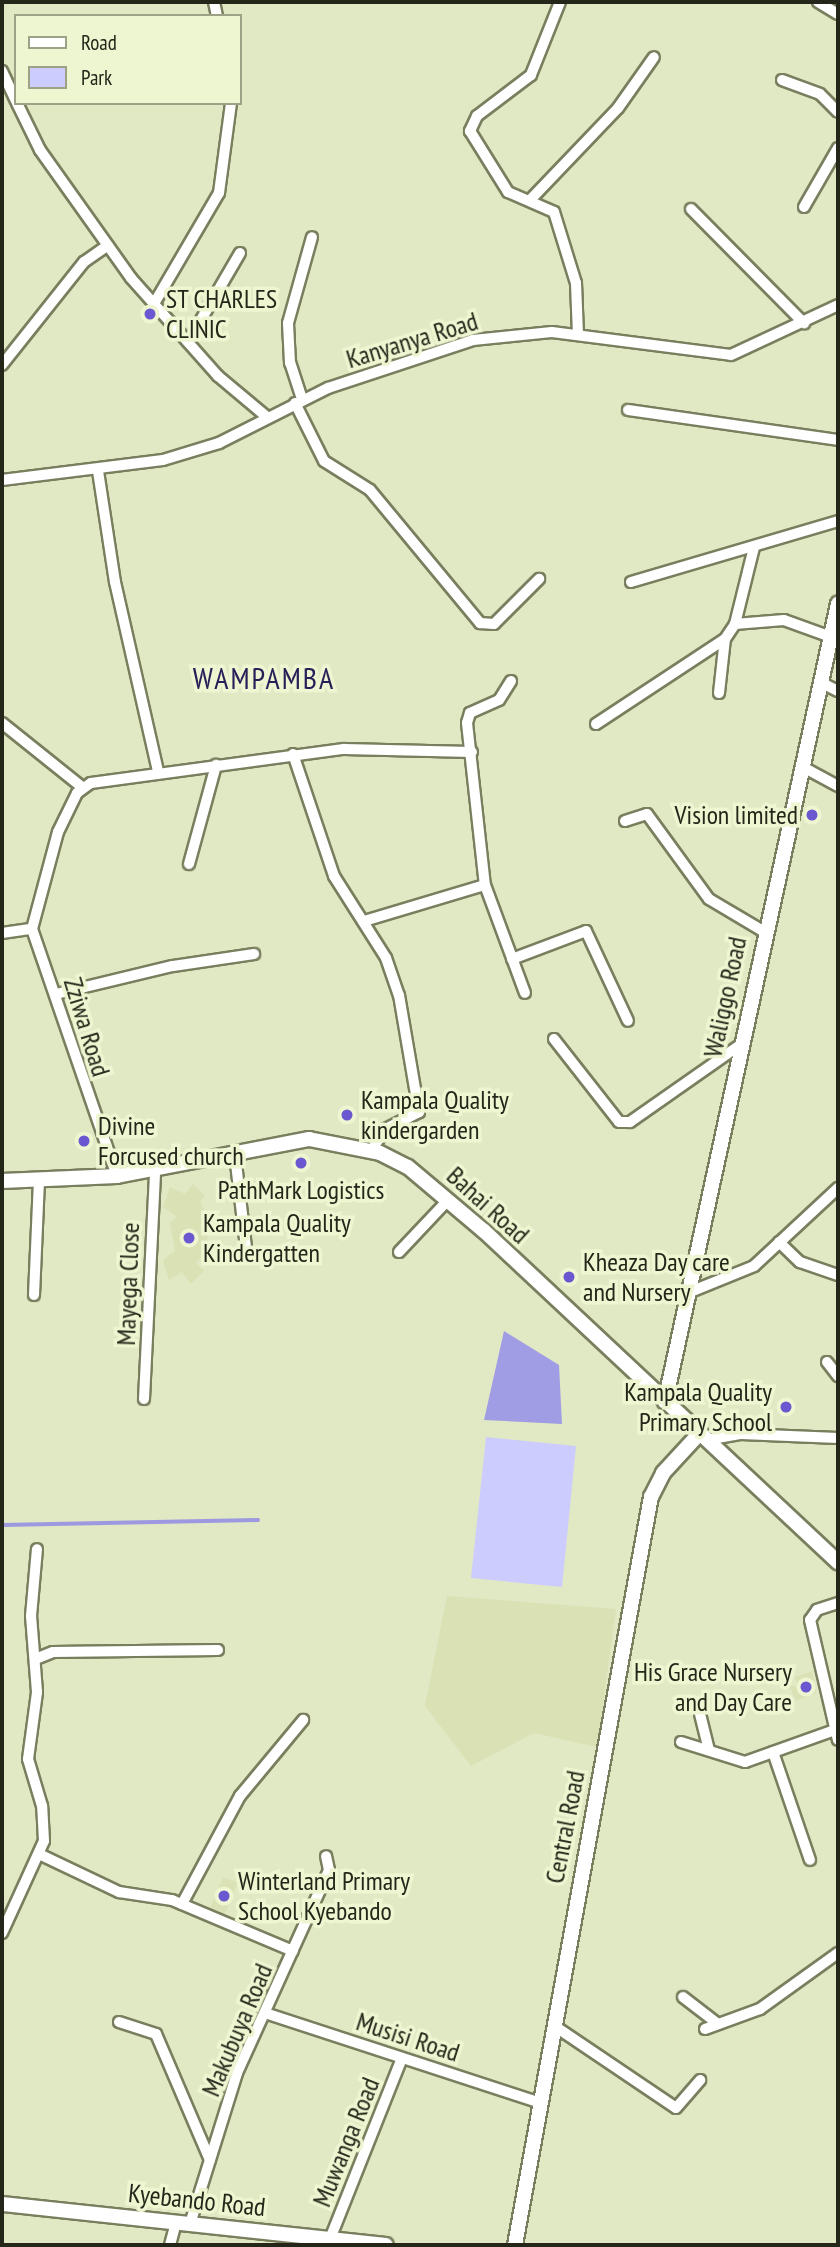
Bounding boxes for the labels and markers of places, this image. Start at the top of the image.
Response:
place label: ST CHARLES CLINIC [166,283,278,344]
marker: ST CHARLES CLINIC [140,304,160,324]
place label: Vision limited [675,799,798,831]
marker: Vision limited [804,807,820,823]
place label: Kampala Quality kindergarden [361,1084,509,1146]
marker: Kampala Quality kindergarden [339,1107,355,1123]
place label: Divine Forcused church [98,1110,244,1172]
marker: Divine Forcused church [76,1133,92,1149]
marker: PathMark Logistics [293,1155,309,1171]
place label: PathMark Logistics [217,1174,385,1206]
place label: Kampala Quality Kindergatten [203,1207,351,1268]
marker: Kampala Quality Kindergatten [181,1230,197,1246]
place label: Kheaza Day care and Nursery [583,1246,731,1308]
marker: Kheaza Day care and Nursery [561,1269,577,1285]
place label: Kampala Quality Primary School [624,1376,772,1438]
marker: Kampala Quality Primary School [778,1399,794,1415]
place label: His Grace Nursery and Day Care [634,1656,792,1718]
marker: His Grace Nursery and Day Care [798,1679,814,1695]
place label: Winterland Primary School Kyebando [238,1865,410,1926]
marker: Winterland Primary School Kyebando [216,1888,232,1904]

